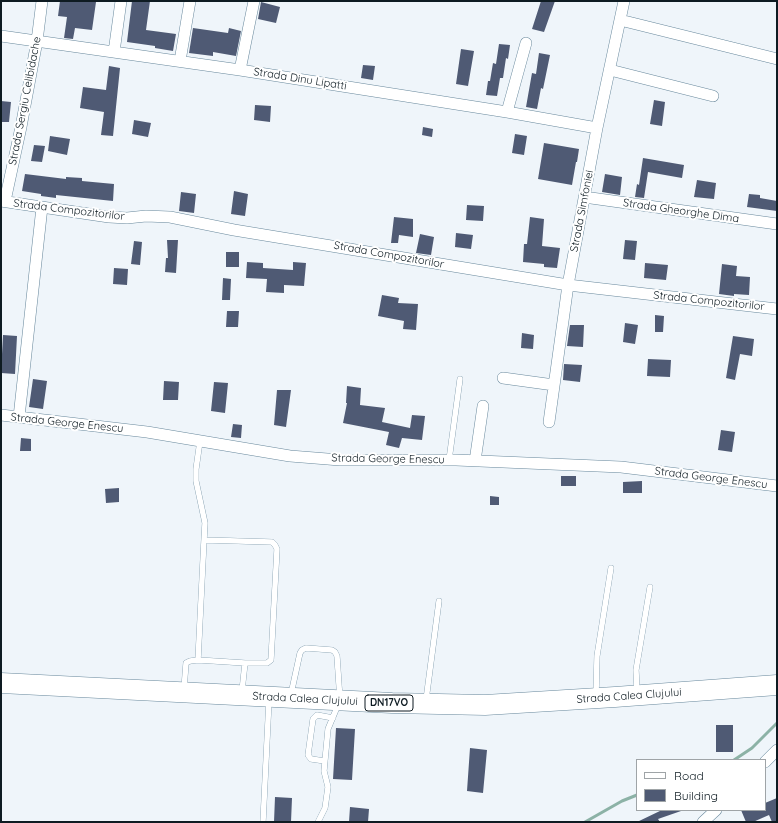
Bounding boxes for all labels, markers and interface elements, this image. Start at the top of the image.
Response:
street label: Strada Sergiu Celibidache [6,36,44,166]
street label: Strada Dinu Lipatti [252,65,348,93]
street label: Strada Simfoniei [568,169,596,253]
street label: Strada Gheorghe Dima [622,196,740,226]
street label: Strada Compozitorilor [13,197,125,223]
street label: Strada Compozitorilor [333,239,445,271]
street label: Strada Compozitorilor [653,289,765,313]
street label: Strada George Enescu [10,411,124,435]
street label: Strada George Enescu [331,451,445,467]
street label: Strada George Enescu [654,465,768,491]
street label: Strada Calea Clujului [576,686,682,706]
street label: Strada Calea Clujului [252,690,358,708]
road number: DN17VO [365,695,413,711]
legend [636,759,766,811]
text: Road [674,768,704,783]
text: Building [674,788,718,803]

